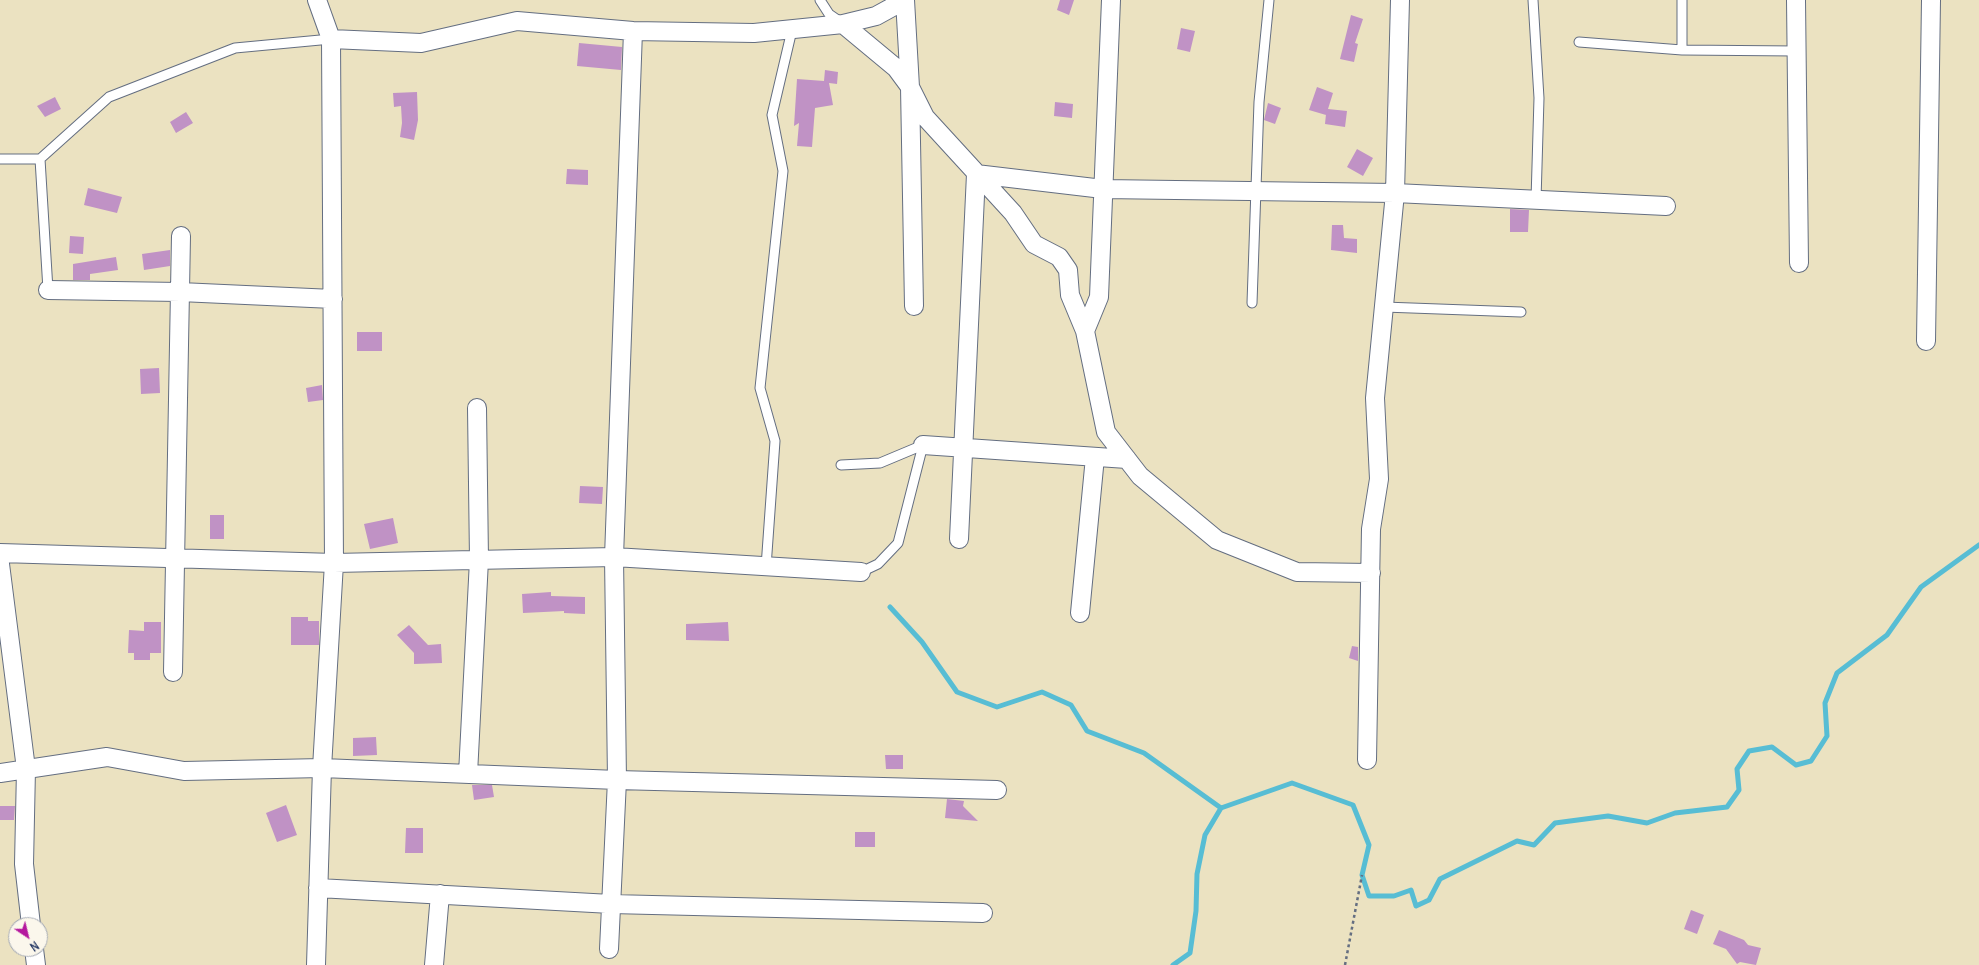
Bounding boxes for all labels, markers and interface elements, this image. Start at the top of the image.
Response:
north arrow [8,917,48,957]
text: N [27,938,41,954]

